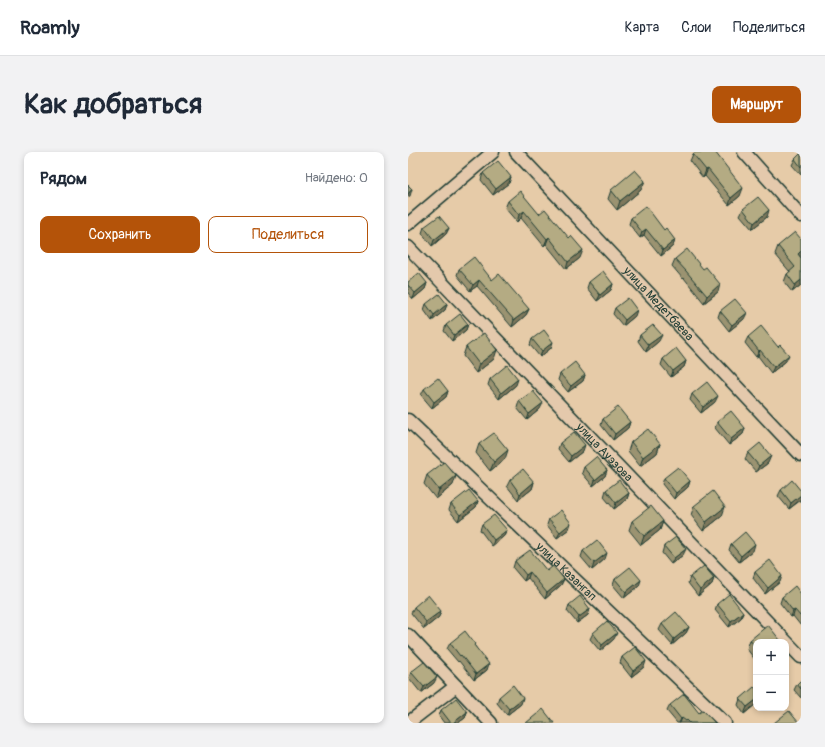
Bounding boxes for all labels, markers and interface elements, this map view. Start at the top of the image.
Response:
text: Roamly [20,16,80,40]
text: Карта [625,19,659,36]
text: Слои [681,19,711,36]
text: Поделиться [733,19,805,36]
button: Маршрут [712,86,801,123]
text: Как добраться [24,87,202,122]
text: Рядом [40,168,87,189]
text: Найдено: 0 [305,170,368,186]
button: Сохранить [40,216,200,253]
button: Поделиться [208,216,368,253]
street label: улица Медетбаева [619,263,697,344]
street label: улица Ауэзова [572,419,636,485]
street label: улица Казангап [532,538,600,604]
map controls [753,639,789,711]
button: + [753,639,789,675]
button: − [753,675,789,711]

